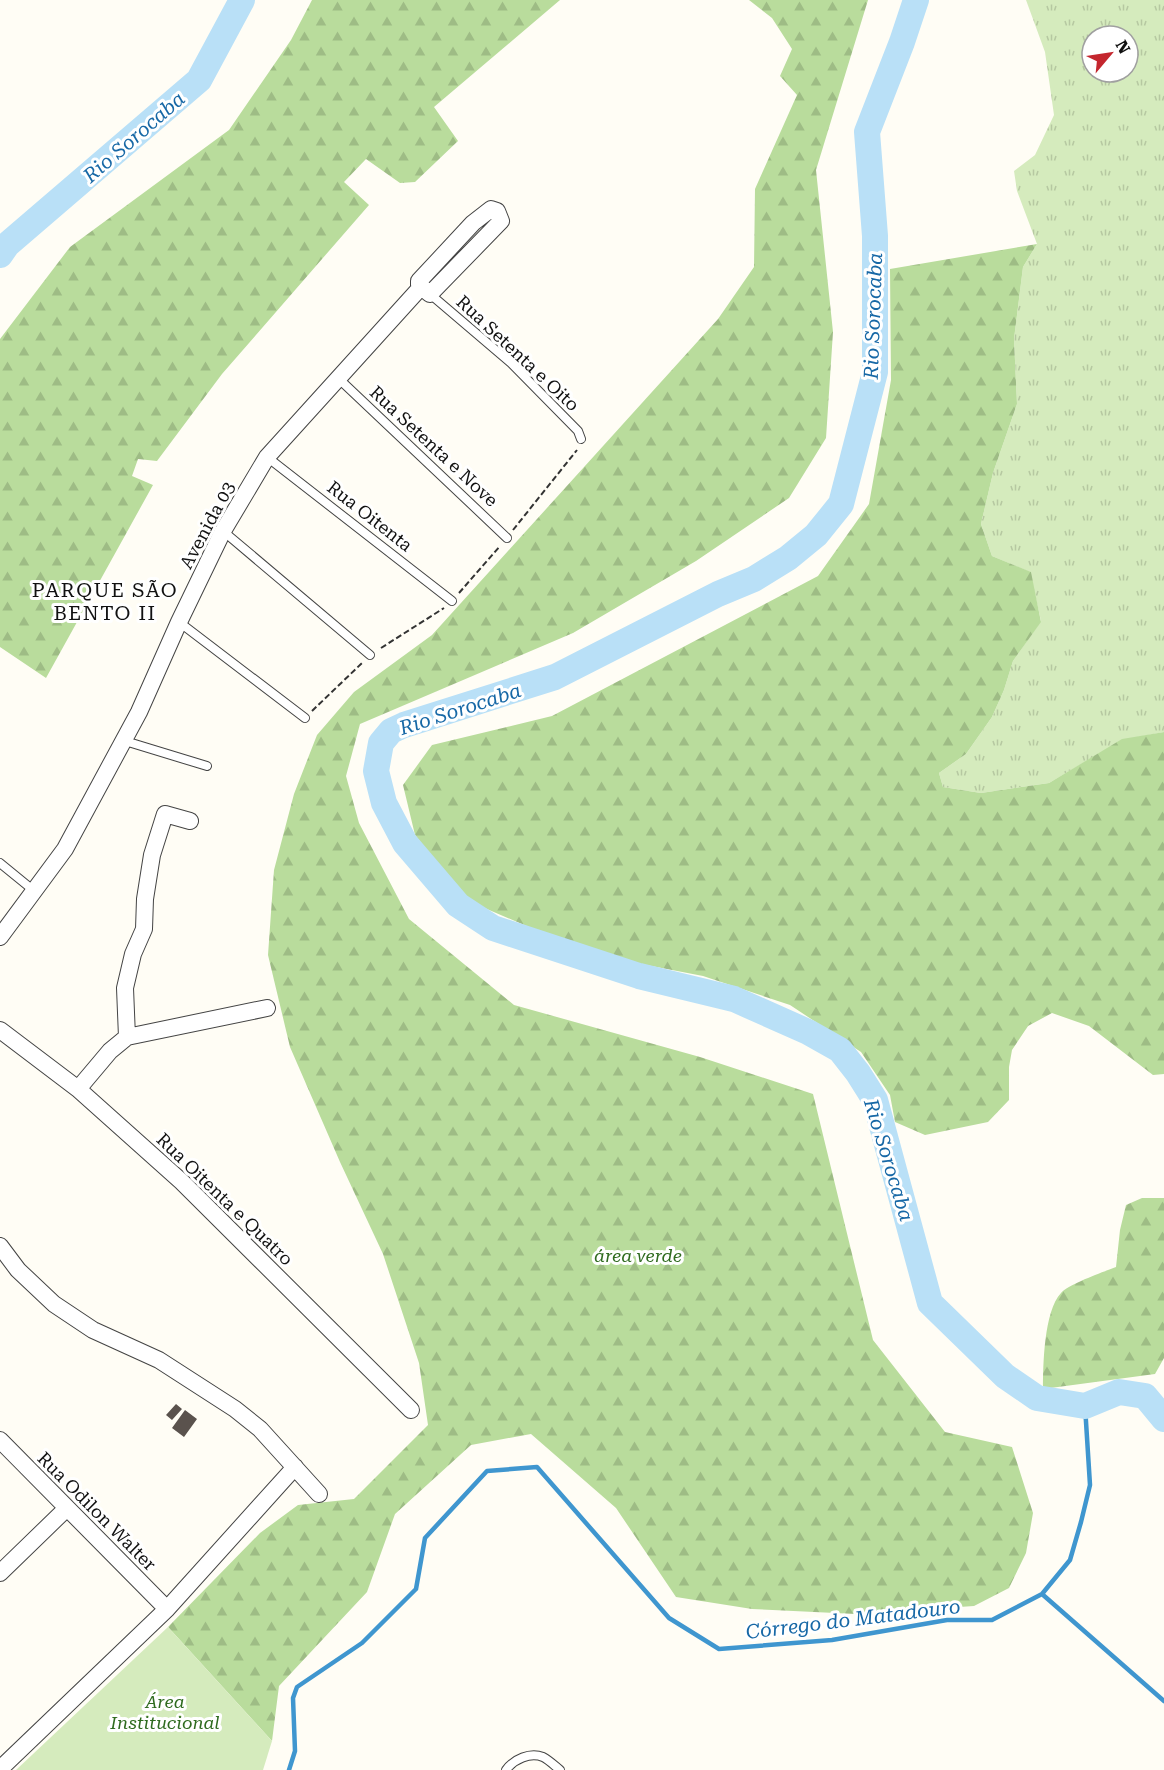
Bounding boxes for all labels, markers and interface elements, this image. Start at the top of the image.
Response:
north arrow [1080,24,1140,84]
text: N [1111,37,1134,57]
water label: Rio Sorocaba [78,86,190,188]
water label: Rio Sorocaba [859,252,887,381]
street label: Rua Setenta e Oito [452,291,584,415]
street label: Rua Setenta e Nove [366,381,502,511]
street label: Rua Oitenta [323,476,417,556]
street label: Avenida 03 [175,478,239,572]
district label: PARQUE SÃO BENTO II [32,578,178,625]
water label: Rio Sorocaba [395,678,524,740]
water label: Rio Sorocaba [859,1095,919,1224]
street label: Rua Oitenta e Quatro [153,1129,297,1269]
park label: área verde [594,1245,682,1266]
street label: Rua Odilon Walter [33,1447,161,1575]
water label: Córrego do Matadouro [744,1594,962,1644]
park label: Área Institucional [109,1691,220,1733]

